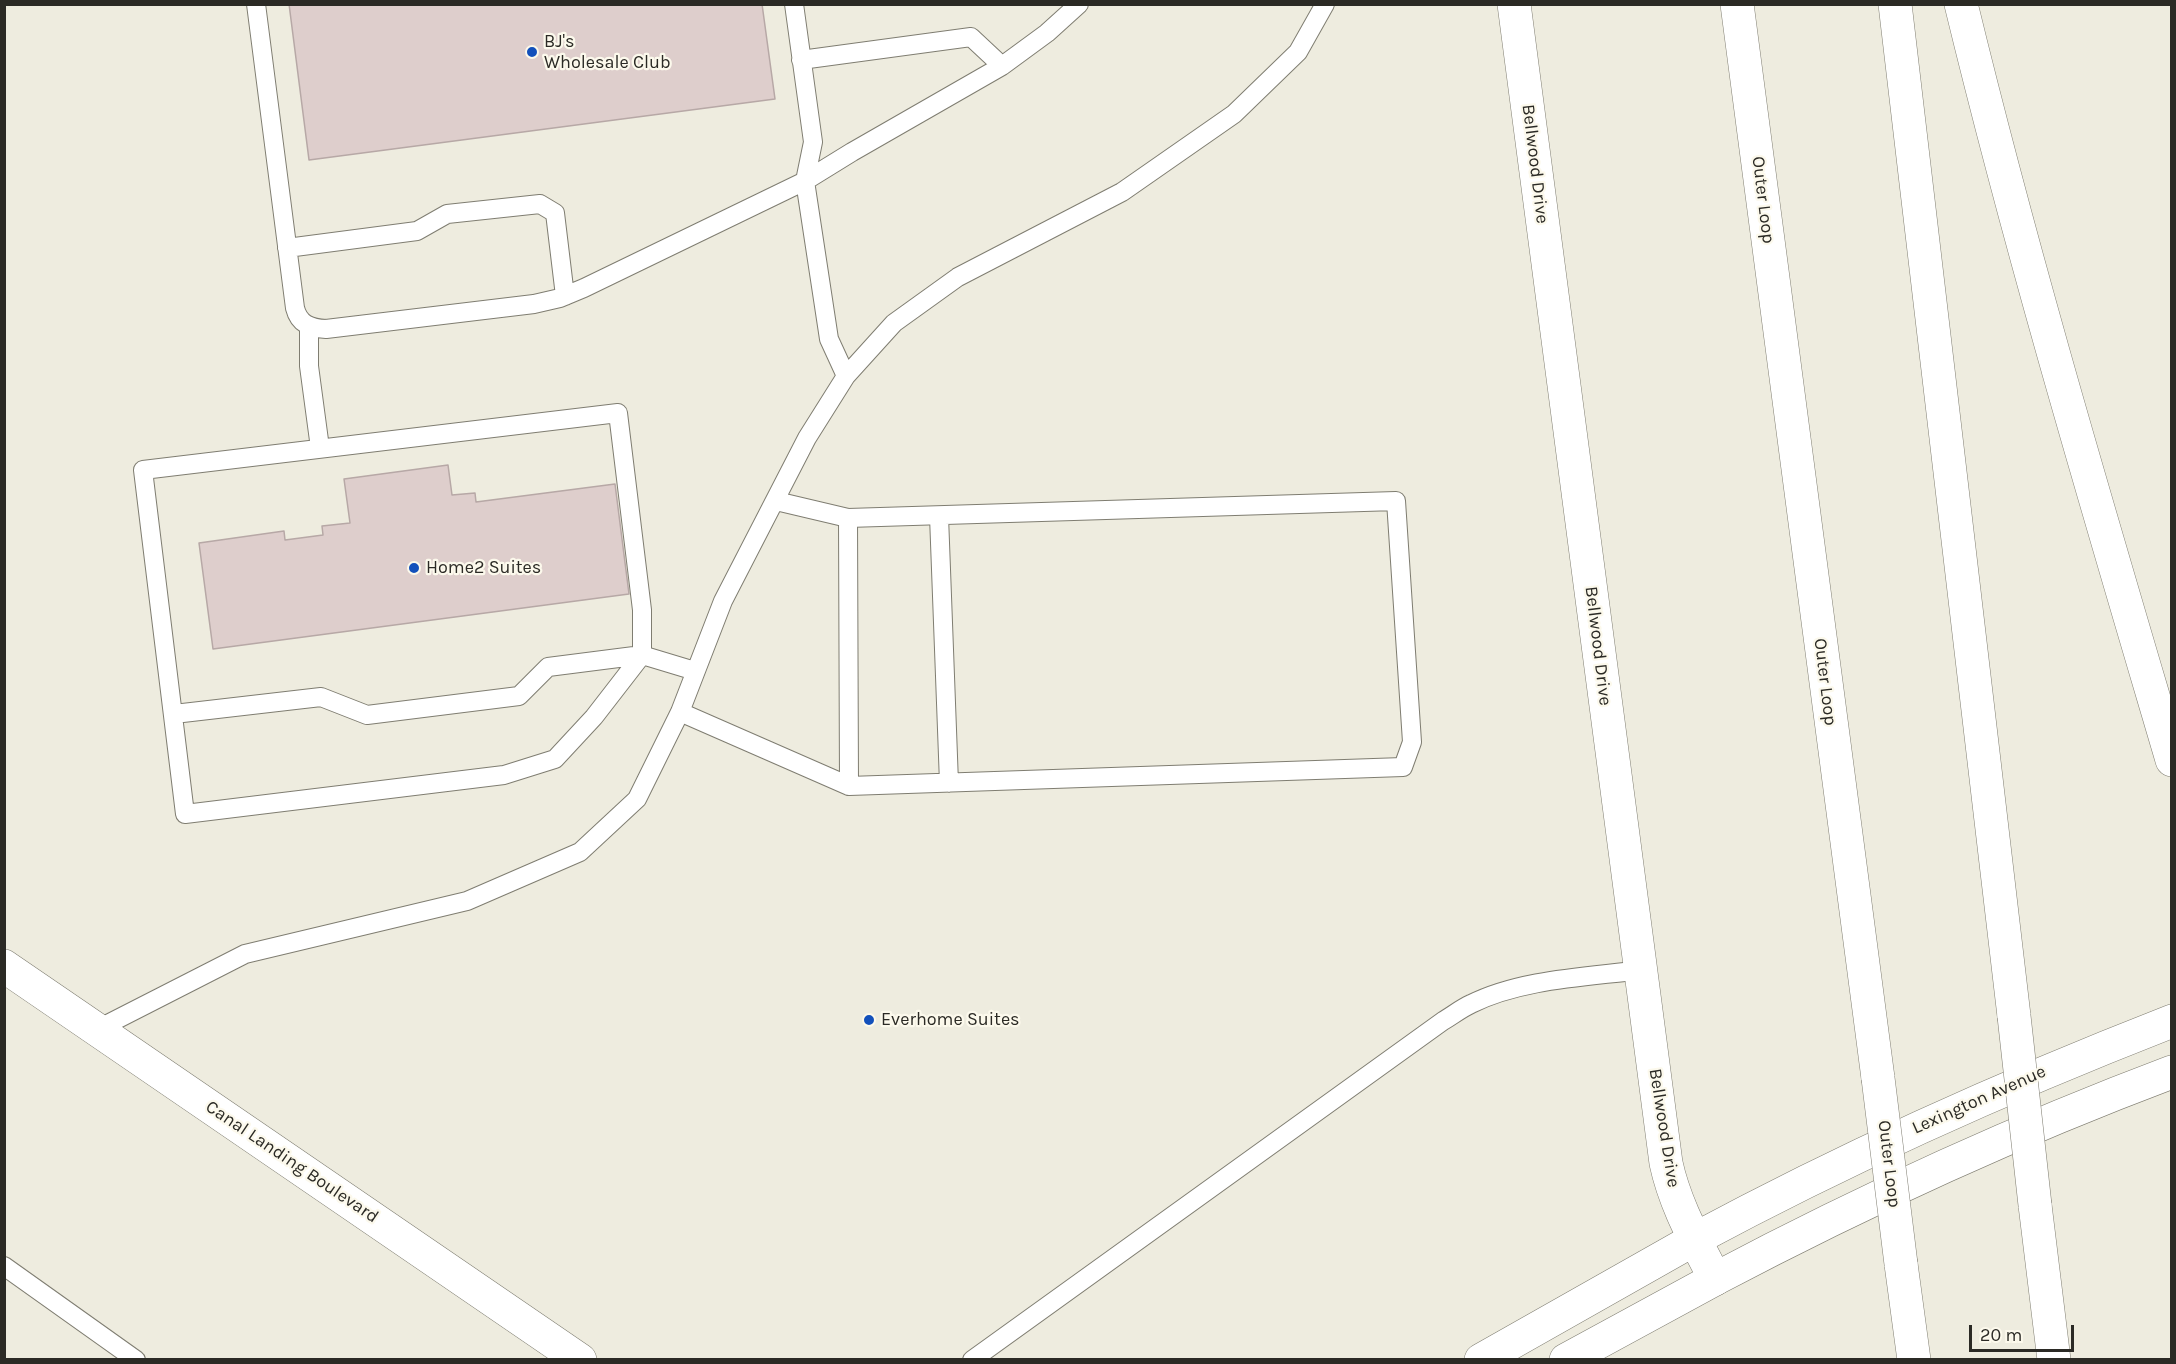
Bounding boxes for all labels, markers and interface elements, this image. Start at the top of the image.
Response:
place label: BJ's Wholesale Club [544,31,671,74]
marker: BJ's Wholesale Club [525,45,539,59]
street label: Bellwood Drive [1517,103,1553,225]
street label: Outer Loop [1747,155,1779,245]
place label: Home2 Suites [426,557,541,579]
marker: Home2 Suites [407,561,421,575]
street label: Bellwood Drive [1580,585,1616,707]
street label: Outer Loop [1809,637,1841,727]
place label: Everhome Suites [881,1009,1020,1031]
marker: Everhome Suites [862,1013,876,1027]
street label: Lexington Avenue [1909,1061,2049,1139]
street label: Bellwood Drive [1644,1067,1684,1189]
street label: Canal Landing Boulevard [201,1096,383,1228]
street label: Outer Loop [1873,1119,1905,1209]
scale bar [1972,1313,2077,1351]
text: 20 m [1980,1324,2022,1346]

